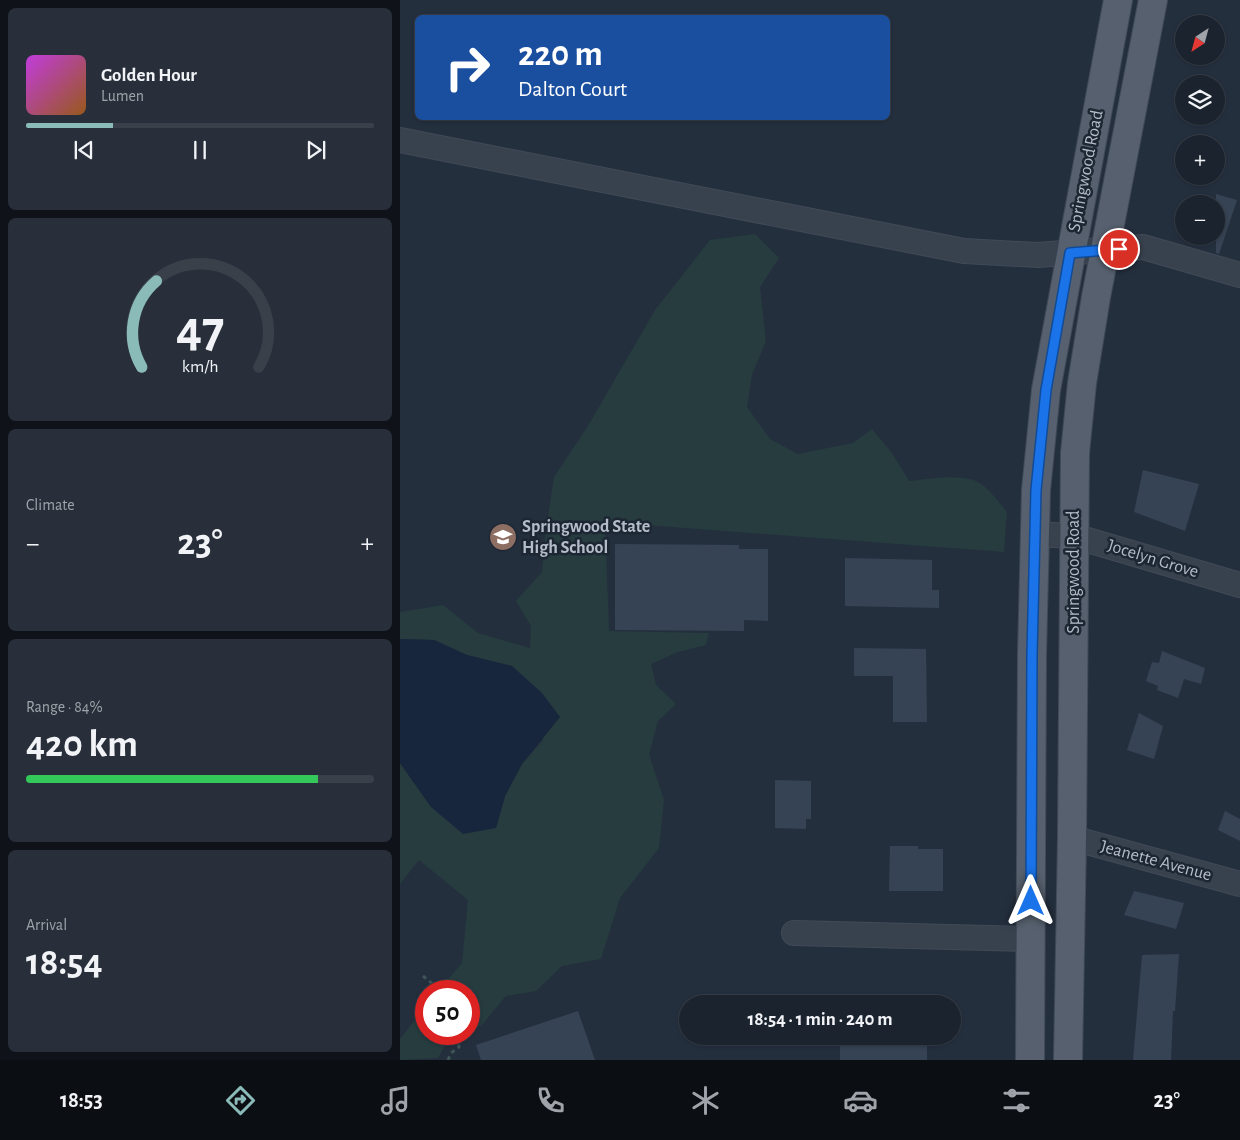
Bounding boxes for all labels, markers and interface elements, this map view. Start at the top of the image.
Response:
north arrow [1175,15,1225,65]
map controls [1175,15,1225,245]
icon: right [435,35,500,100]
text: 220 m [518,37,603,72]
text: Golden Hour [101,66,197,85]
button: layers [1175,75,1225,125]
text: Dalton Court [518,78,627,100]
text: Lumen [101,88,144,104]
street label: Springwood Road [1065,109,1107,233]
button: + [1175,135,1225,185]
icon: previous [70,136,98,164]
icon: pause [186,136,214,164]
icon: next [302,136,330,164]
button: − [1175,195,1225,245]
pin [1098,228,1140,270]
icon: arrive [1105,235,1133,263]
text: 47 [176,304,224,356]
text: km/h [182,358,218,376]
text: Climate [26,497,75,513]
street label: Springwood Road [1065,510,1083,634]
place label: Springwood State High School [522,518,650,557]
school or university icon: Springwood State High School [488,522,518,552]
text: 23° [177,524,223,562]
text: − [26,530,39,558]
text: + [361,530,374,558]
street label: Jocelyn Grove [1105,537,1201,581]
text: Range · 84% [26,699,103,715]
text: 420 km [26,726,138,764]
street label: Jeanette Avenue [1099,838,1213,884]
position arrow [1004,874,1056,926]
text: Arrival [26,917,67,933]
text: 18:54 [26,944,103,982]
speed limit sign: 50 [415,980,480,1045]
text: 18:54 · 1 min · 240 m [747,1010,893,1029]
icon: directions [223,1083,258,1118]
icon: music [378,1083,413,1118]
icon: phone [533,1083,568,1118]
icon: climate [688,1083,723,1118]
icon: car [843,1083,878,1118]
icon: filters [999,1083,1034,1118]
text: 18:53 [60,1089,103,1111]
text: 23° [1154,1089,1180,1111]

